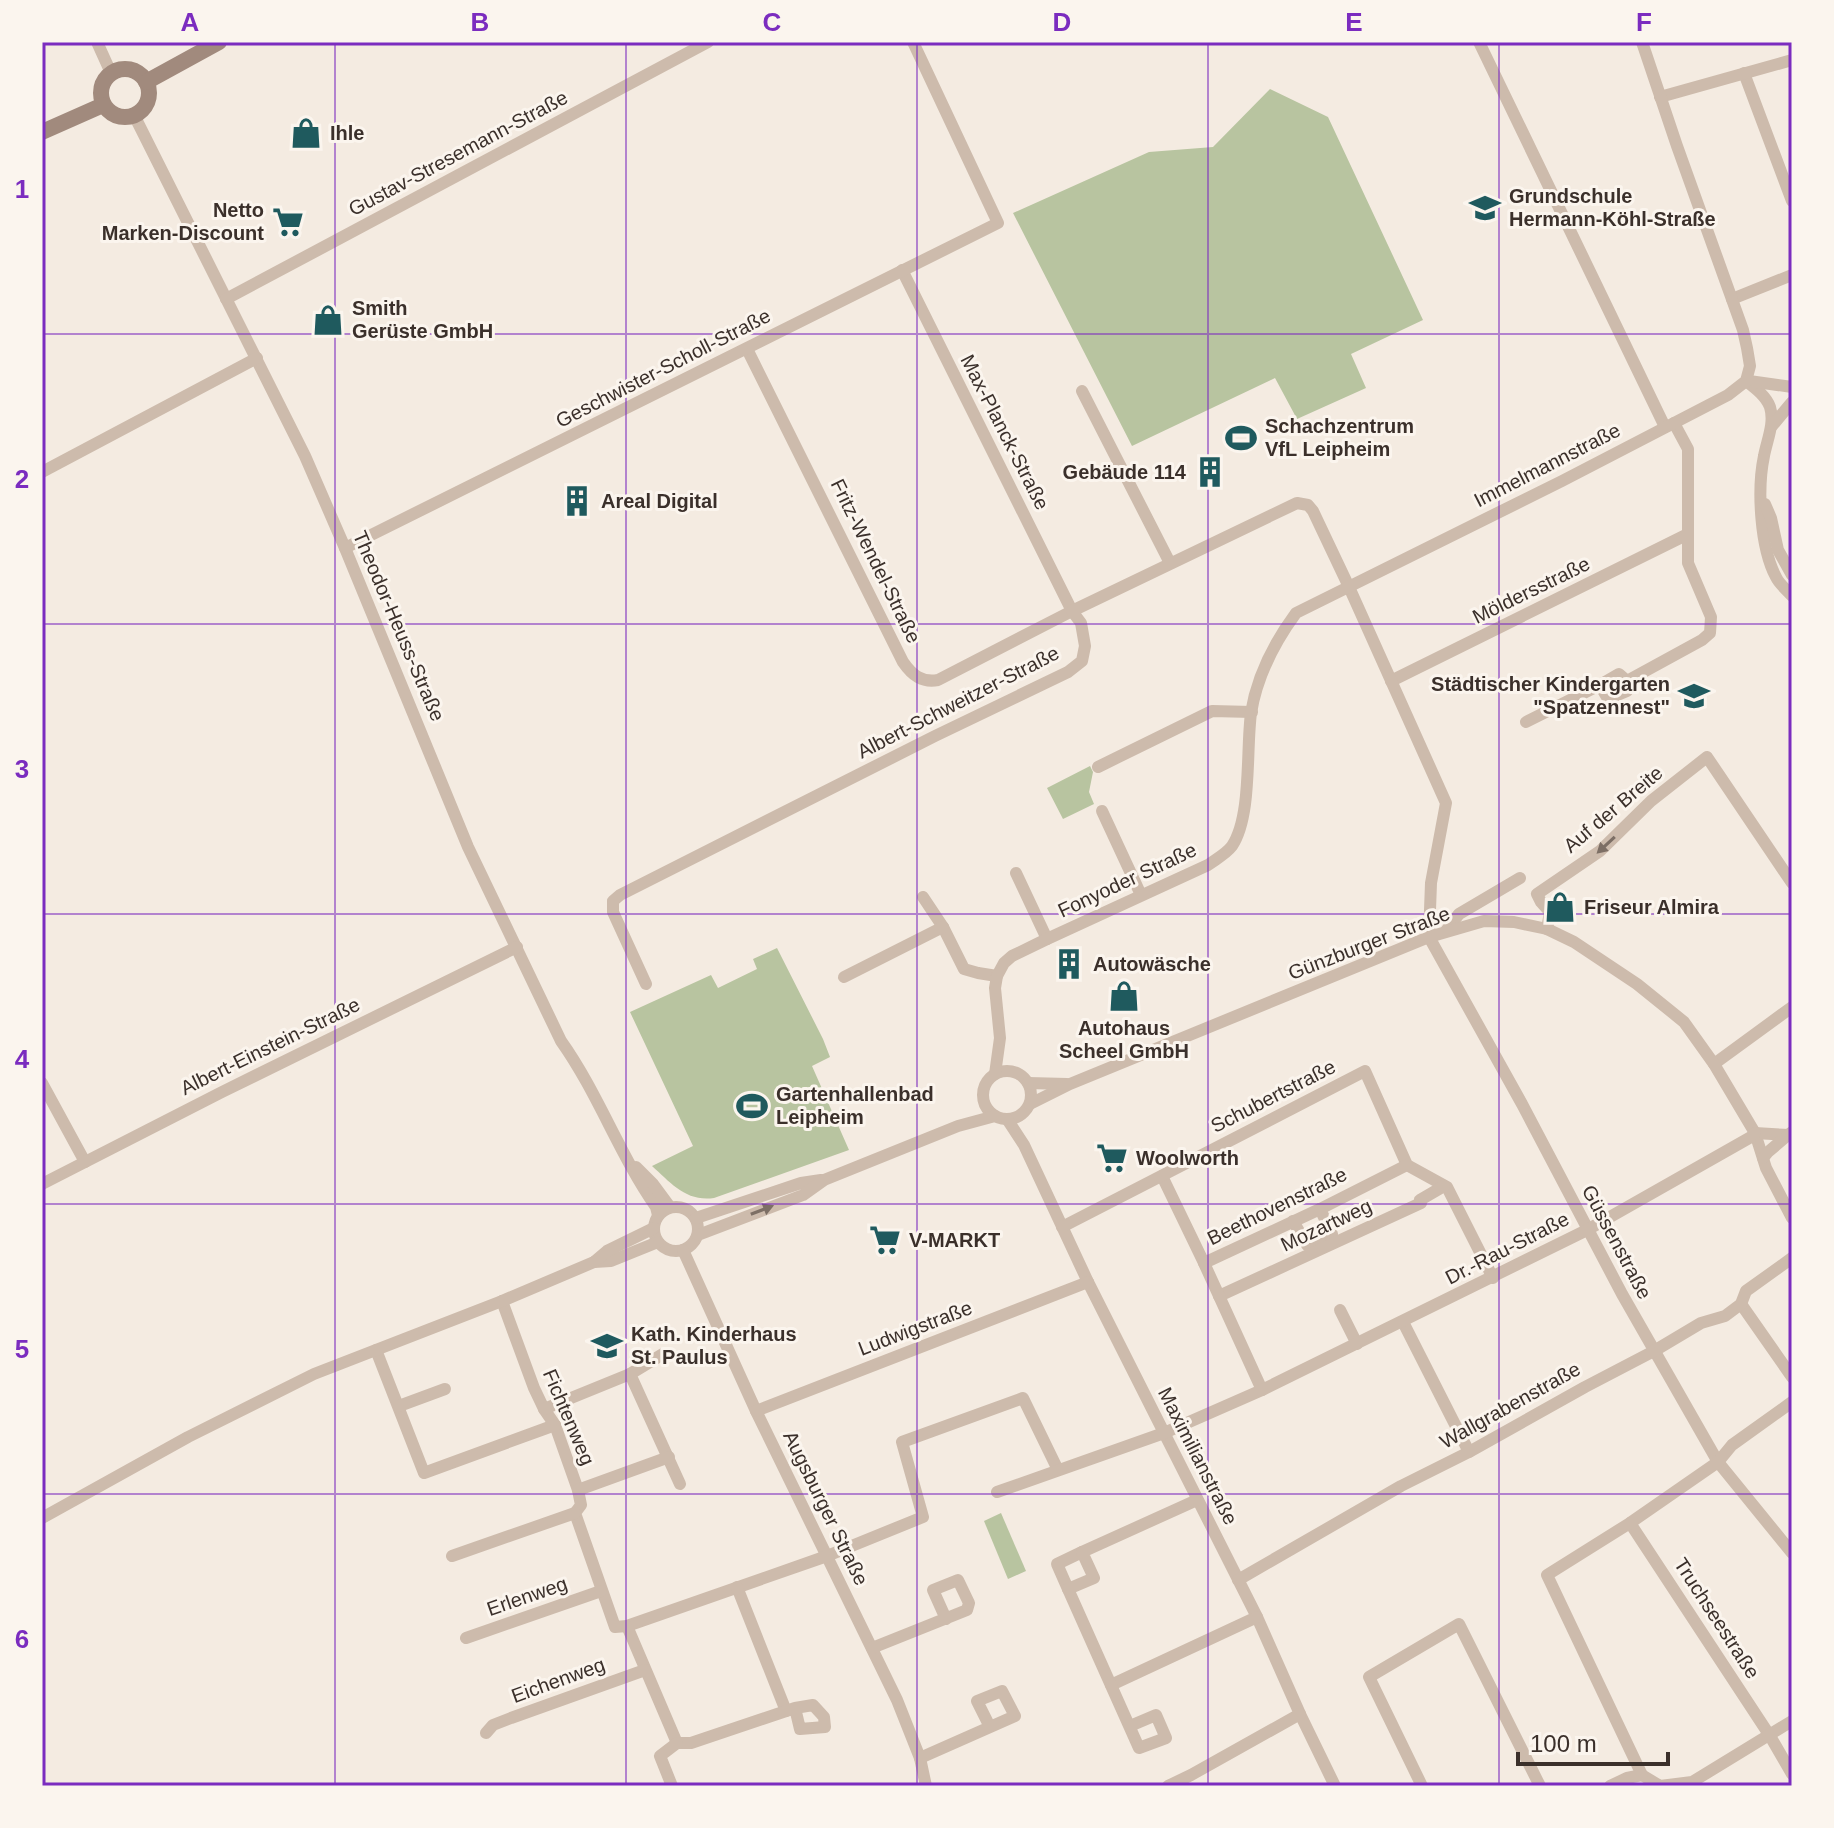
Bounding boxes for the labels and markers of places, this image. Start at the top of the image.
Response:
shop icon: Ihle [289,116,323,150]
place label: Ihle [330,122,364,144]
place label: Grundschule Hermann-Köhl-Straße [1509,185,1716,230]
school or university icon: Grundschule Hermann-Köhl-Straße [1468,191,1502,225]
place label: Netto Marken-Discount [102,199,264,244]
supermarket icon: Netto Marken-Discount [271,205,305,239]
place label: Smith Gerüste GmbH [352,297,493,342]
shop icon: Smith Gerüste GmbH [311,303,345,337]
place label: Schachzentrum VfL Leipheim [1265,415,1414,460]
sports icon: Schachzentrum VfL Leipheim [1224,421,1258,455]
building icon: Gebäude 114 [1193,455,1227,489]
place label: Gebäude 114 [1063,461,1187,483]
building icon: Areal Digital [560,484,594,518]
place label: Areal Digital [601,490,718,512]
place label: Städtischer Kindergarten "Spatzennest" [1431,673,1670,718]
school or university icon: Städtischer Kindergarten "Spatzennest" [1677,679,1711,713]
shop icon: Friseur Almira [1543,890,1577,924]
place label: Friseur Almira [1584,896,1720,918]
building icon: Autowäsche [1052,947,1086,981]
place label: Autowäsche [1093,953,1211,975]
shop icon: Autohaus Scheel GmbH [1107,979,1141,1013]
place label: Autohaus Scheel GmbH [1059,1017,1189,1062]
place label: Gartenhallenbad Leipheim [776,1083,934,1128]
sports icon: Gartenhallenbad Leipheim [735,1089,769,1123]
supermarket icon: Woolworth [1095,1141,1129,1175]
place label: Woolworth [1136,1147,1239,1169]
supermarket icon: V-MARKT [868,1223,902,1257]
place label: V-MARKT [909,1229,1000,1251]
place label: Kath. Kinderhaus St. Paulus [631,1323,797,1368]
school or university icon: Kath. Kinderhaus St. Paulus [590,1329,624,1363]

